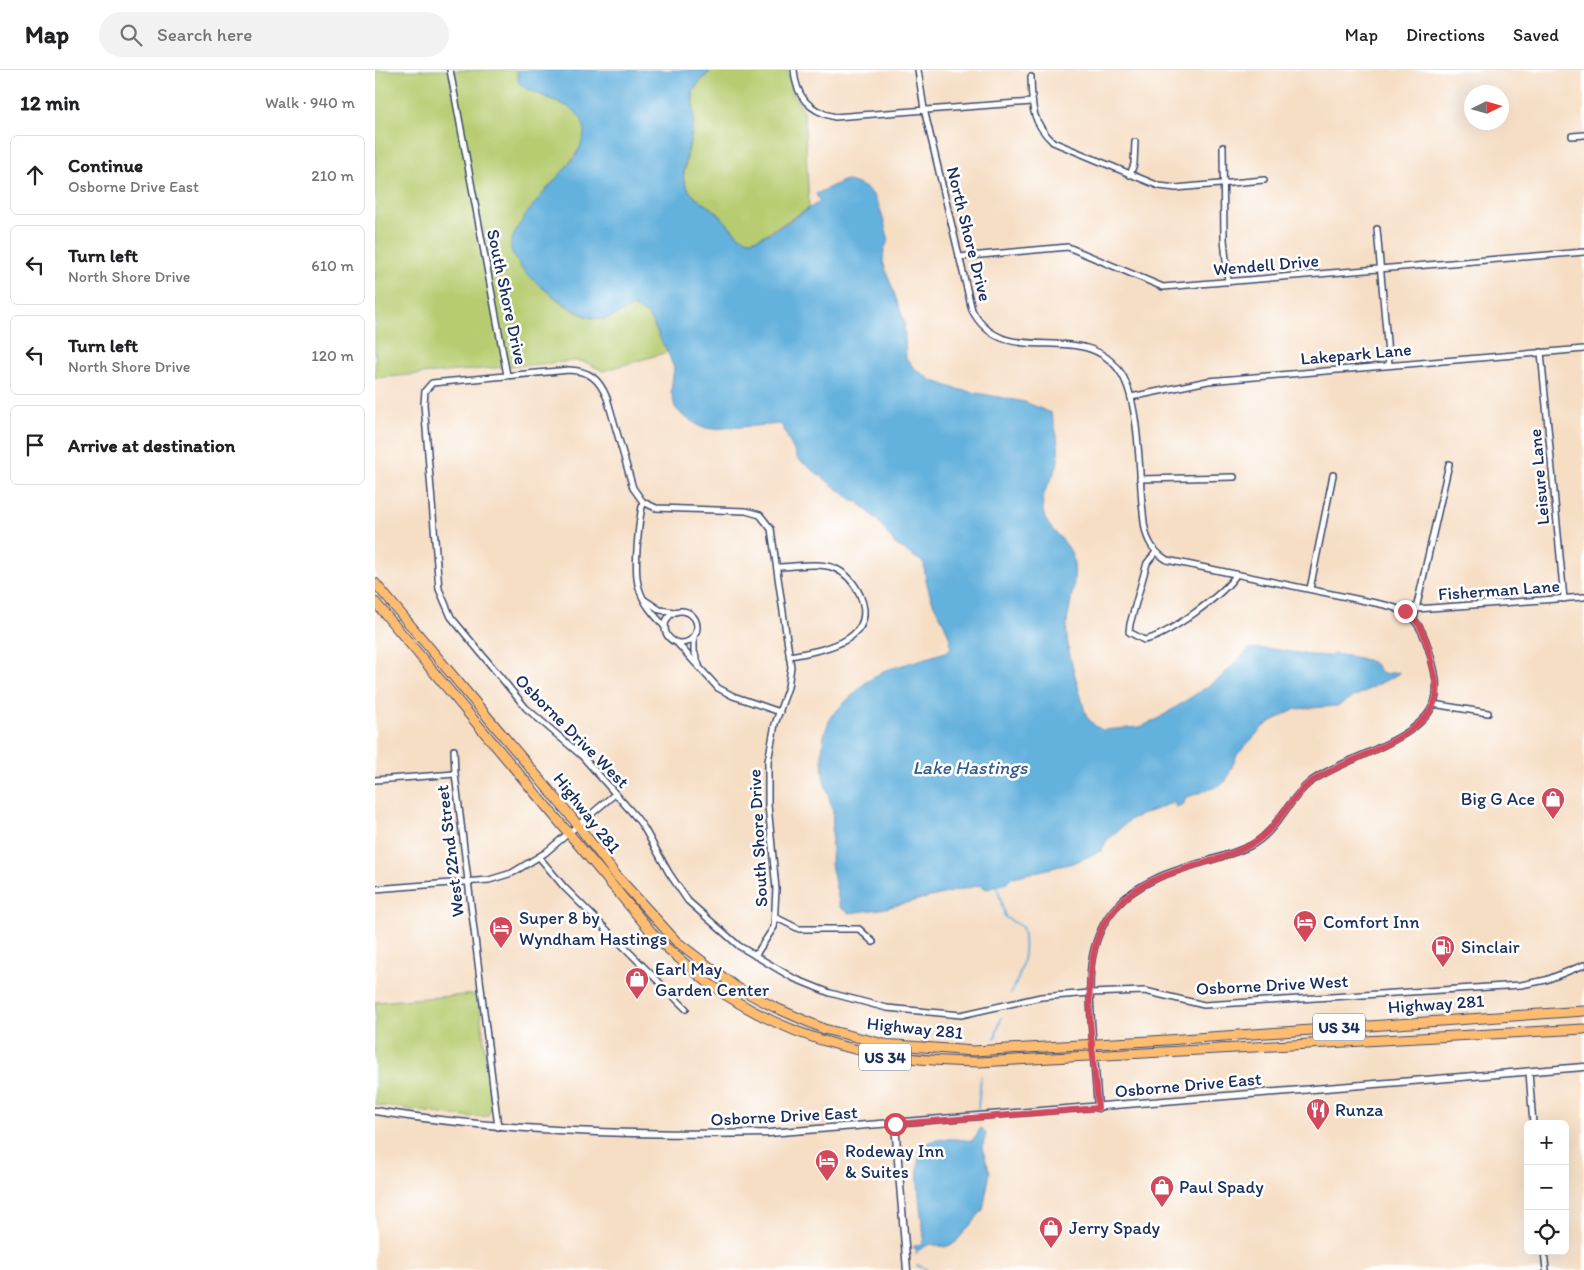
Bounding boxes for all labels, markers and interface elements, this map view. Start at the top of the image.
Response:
search box [99,12,449,57]
text: Map [25,20,69,49]
icon: search [117,21,145,49]
text: Search here [157,23,252,46]
text: Map [1345,24,1378,46]
text: Directions [1406,24,1485,46]
text: Saved [1513,24,1559,46]
north arrow [1464,85,1509,130]
text: 12 min [20,90,80,115]
text: Walk · 940 m [265,93,355,112]
text: Continue [68,154,143,177]
icon: ahead [21,161,49,189]
street label: North Shore Drive [942,164,996,304]
text: 210 m [311,166,354,185]
text: Osborne Drive East [68,177,199,196]
street label: South Shore Drive [482,227,532,367]
text: Turn left [68,244,138,267]
street label: Wendell Drive [1212,249,1320,281]
icon: left [21,251,49,279]
text: 610 m [311,256,354,275]
text: North Shore Drive [68,267,191,286]
text: Turn left [68,334,138,357]
street label: Lakepark Lane [1299,338,1413,370]
icon: left [21,341,49,369]
text: 120 m [311,346,354,365]
text: North Shore Drive [68,357,191,376]
street label: Leisure Lane [1524,428,1554,526]
icon: arrive [21,431,49,459]
text: Arrive at destination [68,434,235,457]
street label: Fisherman Lane [1437,575,1561,605]
route end [1394,600,1417,623]
street label: Osborne Drive West [510,669,634,793]
water label: Lake Hastings [912,756,1028,779]
street label: Highway 281 [549,768,625,858]
street label: South Shore Drive [743,768,773,908]
street label: West 22nd Street [431,783,469,918]
shop icon: Big G Ace [1540,786,1566,820]
place label: Big G Ace [1461,788,1535,810]
place label: Super 8 by Wyndham Hastings [519,907,667,950]
hotel icon: Comfort Inn [1292,909,1318,943]
place label: Comfort Inn [1323,911,1419,933]
hotel icon: Super 8 by Wyndham Hastings [488,915,514,949]
fuel station icon: Sinclair [1430,934,1456,968]
place label: Sinclair [1461,936,1521,958]
place label: Earl May Garden Center [655,958,770,1001]
shop icon: Earl May Garden Center [624,966,650,1000]
street label: Osborne Drive West [1195,970,1349,1000]
street label: Highway 281 [1387,990,1485,1018]
street label: Highway 281 [866,1012,964,1044]
road number: US 34 [1313,1014,1365,1040]
road number: US 34 [859,1044,911,1070]
street label: Osborne Drive East [1114,1068,1263,1102]
restaurant icon: Runza [1305,1097,1331,1131]
place label: Runza [1335,1099,1383,1121]
street label: Osborne Drive East [710,1101,858,1131]
route start [884,1113,907,1136]
map controls [1524,1120,1569,1255]
button: + [1524,1120,1569,1165]
place label: Rodeway Inn & Suites [845,1140,945,1183]
hotel icon: Rodeway Inn & Suites [814,1148,840,1182]
button: − [1524,1165,1569,1210]
shop icon: Paul Spady [1149,1174,1175,1208]
place label: Paul Spady [1179,1176,1264,1198]
button: locate [1524,1210,1569,1255]
shop icon: Jerry Spady [1038,1215,1064,1249]
place label: Jerry Spady [1069,1217,1161,1239]

